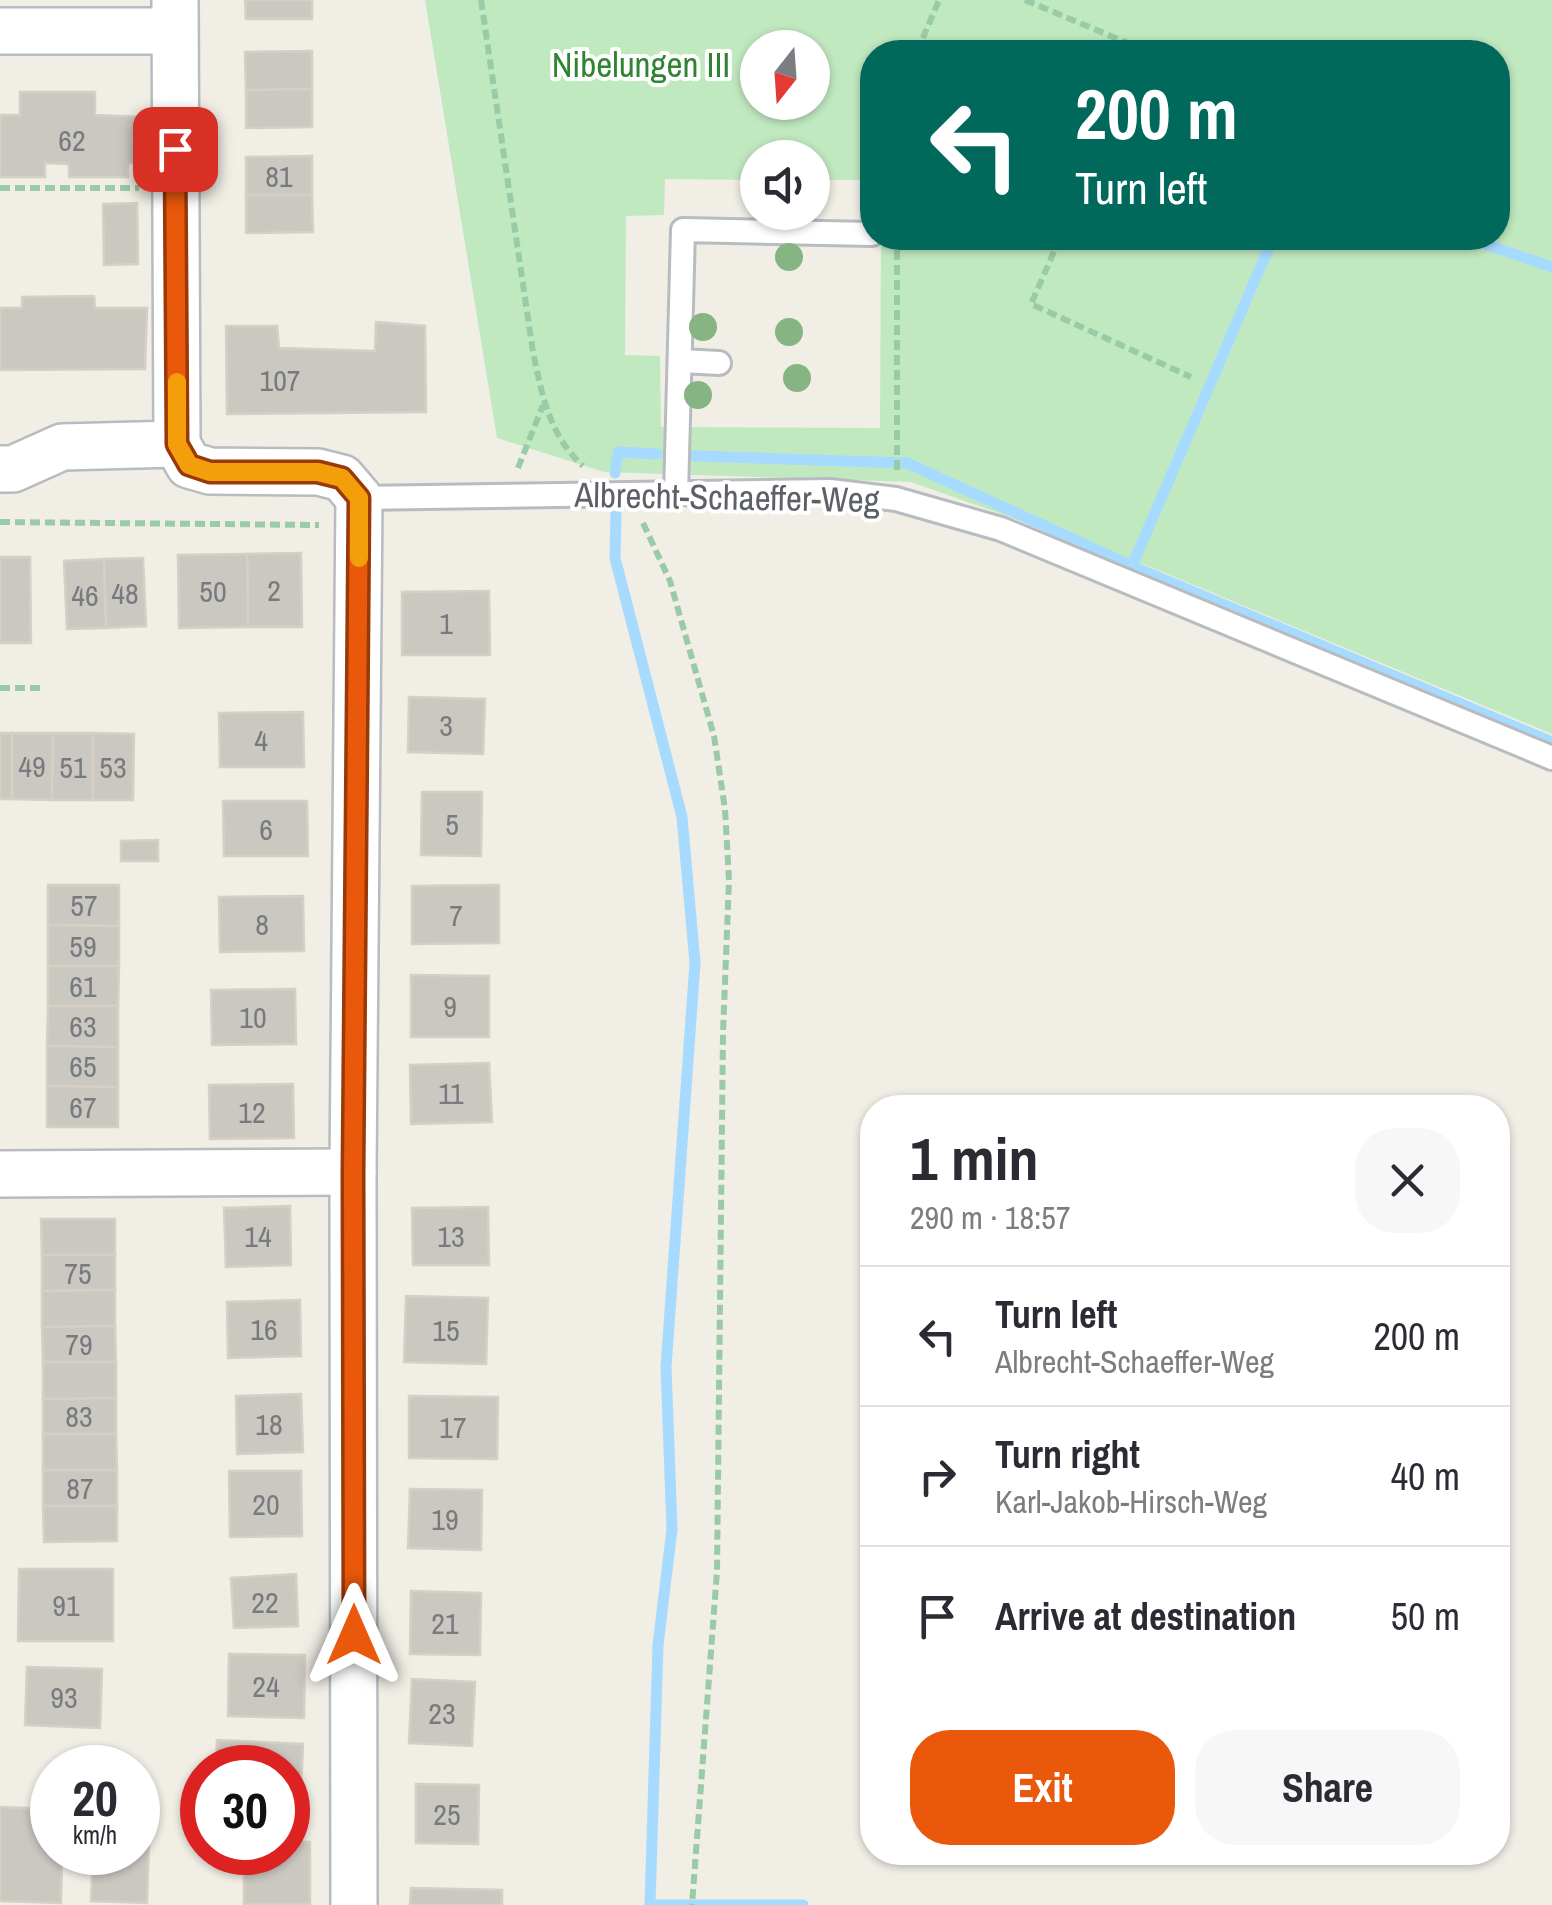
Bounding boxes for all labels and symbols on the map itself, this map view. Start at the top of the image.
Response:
north arrow [740,30,830,120]
park label: Nibelungen III [552,41,730,88]
pin [133,107,218,192]
house number: 62 [58,120,86,160]
house number: 81 [265,156,293,196]
house number: 107 [259,360,301,400]
street label: Albrecht-Schaeffer-Weg [573,471,880,523]
house number: 2 [267,570,281,610]
house number: 50 [199,571,227,611]
house number: 48 [111,573,139,613]
house number: 46 [71,575,99,615]
house number: 1 [439,603,453,643]
house number: 3 [439,705,453,745]
house number: 4 [254,720,268,760]
house number: 49 [18,746,46,786]
house number: 51 [59,747,87,787]
house number: 53 [99,747,127,787]
house number: 5 [445,804,459,844]
house number: 6 [259,809,273,849]
house number: 57 [70,885,98,925]
house number: 7 [449,895,463,935]
house number: 8 [255,904,269,944]
house number: 59 [69,926,97,966]
house number: 61 [69,966,97,1006]
house number: 9 [443,986,457,1026]
house number: 10 [239,997,267,1037]
house number: 63 [69,1006,97,1046]
house number: 65 [69,1046,97,1086]
house number: 11 [438,1073,464,1113]
house number: 67 [69,1087,97,1127]
house number: 12 [238,1092,266,1132]
house number: 14 [244,1216,272,1256]
house number: 13 [437,1216,465,1256]
house number: 75 [64,1253,92,1293]
house number: 16 [250,1309,278,1349]
house number: 15 [432,1310,460,1350]
house number: 79 [65,1324,93,1364]
house number: 83 [65,1396,93,1436]
house number: 18 [255,1404,283,1444]
house number: 17 [439,1407,467,1447]
house number: 87 [66,1468,94,1508]
house number: 20 [252,1484,280,1524]
house number: 19 [431,1499,459,1539]
house number: 22 [251,1582,279,1622]
position arrow [302,1583,406,1687]
house number: 91 [52,1585,80,1625]
house number: 21 [431,1603,459,1643]
house number: 24 [252,1666,280,1706]
house number: 93 [50,1677,78,1717]
house number: 23 [428,1693,456,1733]
speed limit sign: 30 [180,1745,310,1875]
house number: 25 [433,1794,461,1834]

